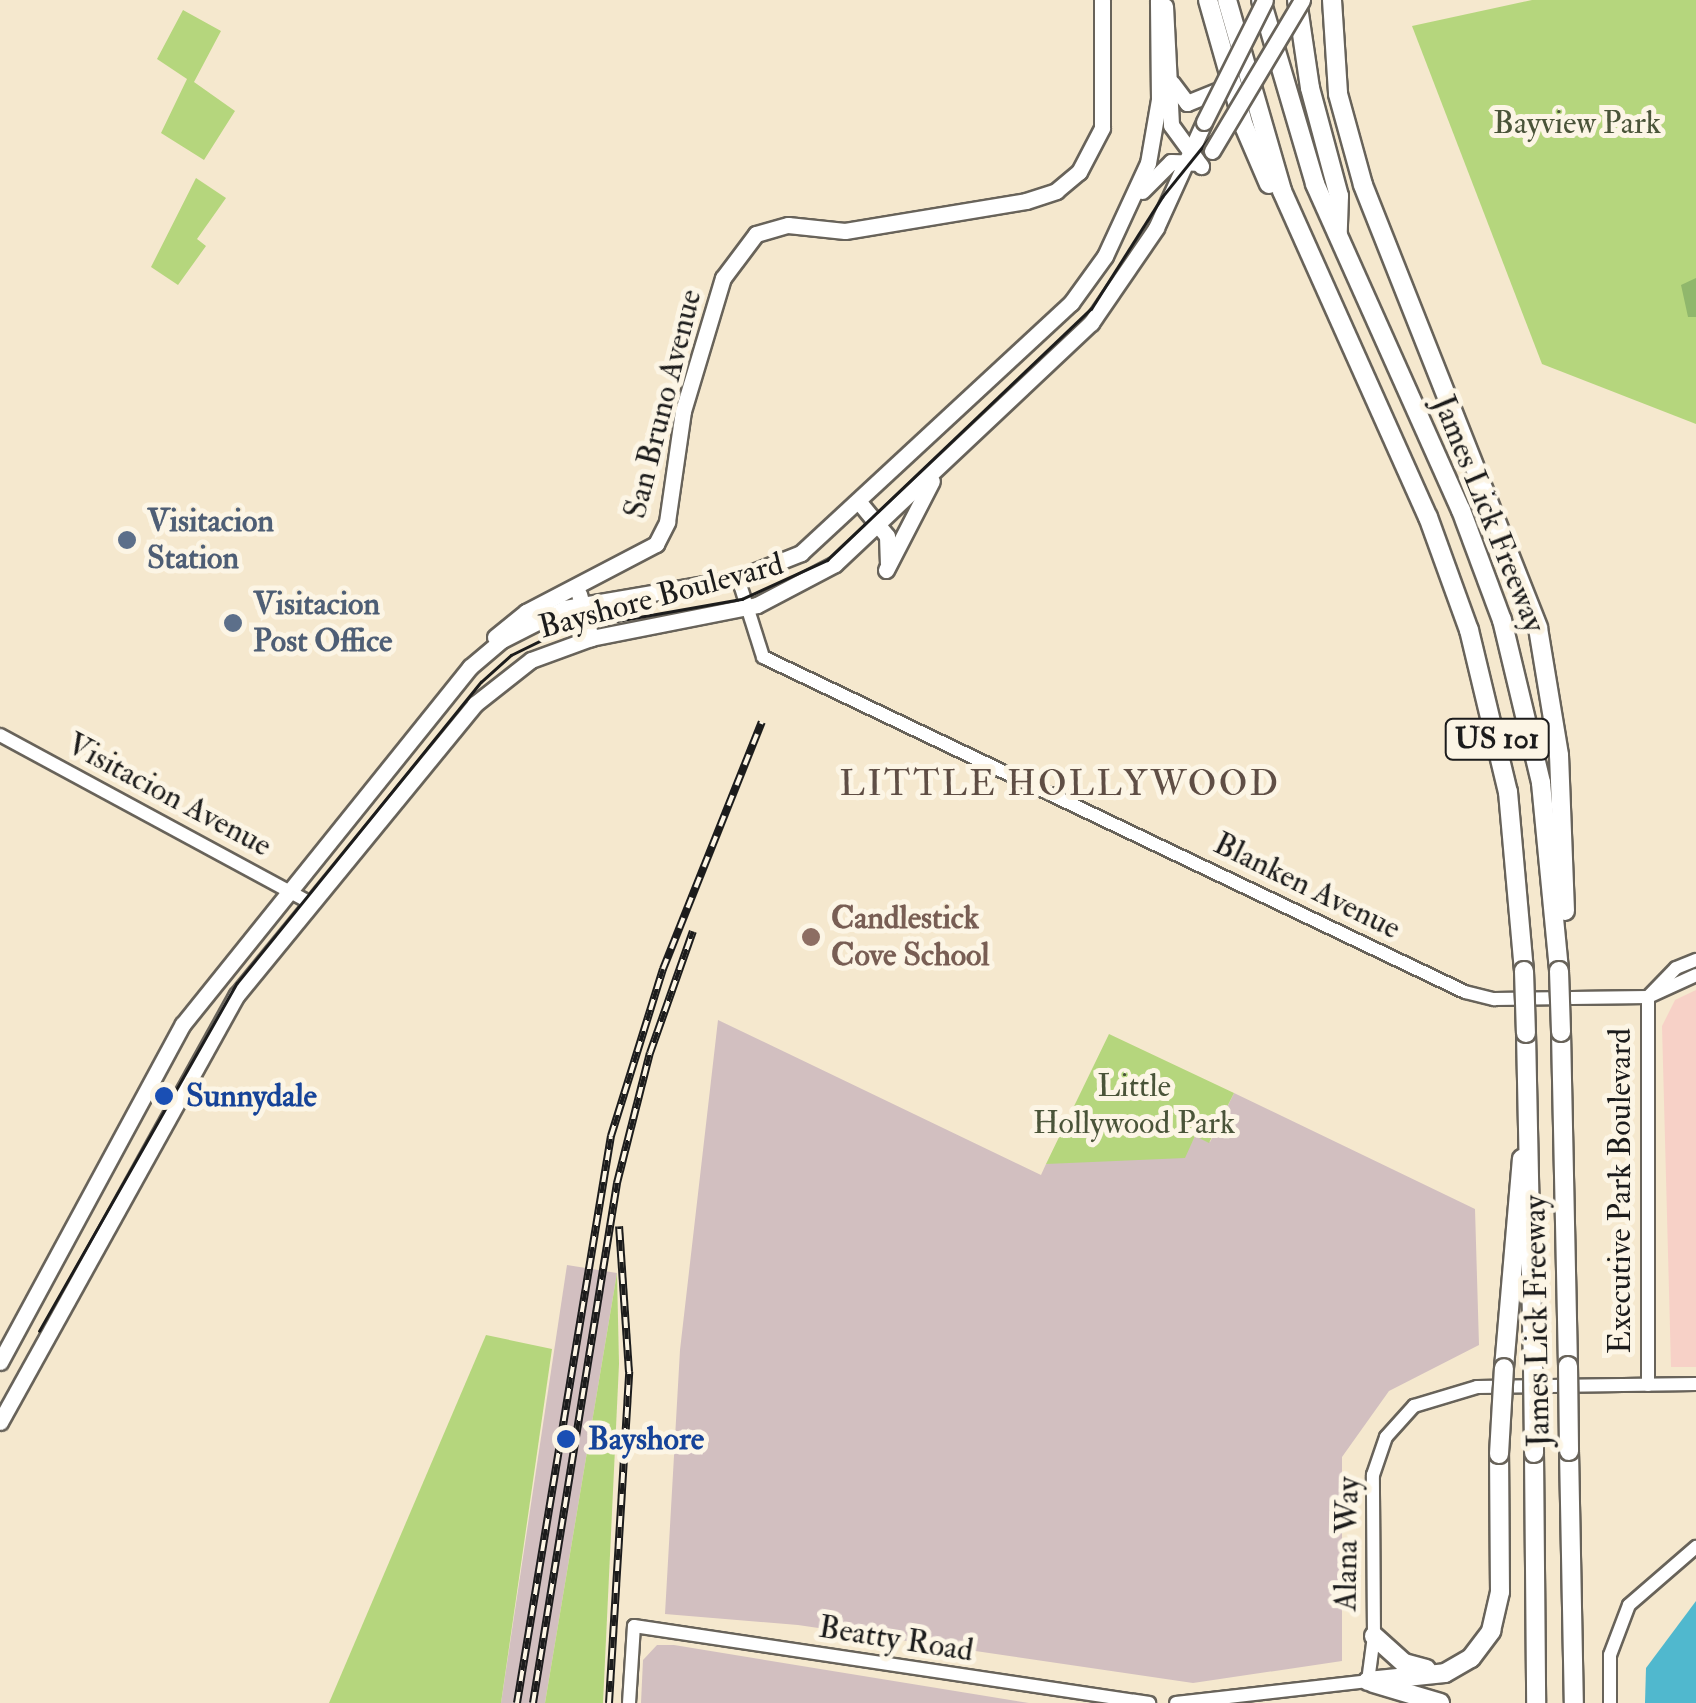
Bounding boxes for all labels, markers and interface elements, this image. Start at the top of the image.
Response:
park label: Bayview Park [1493,104,1661,142]
street label: San Bruno Avenue [616,286,710,522]
street label: James Lick Freeway [1424,390,1554,638]
place label: Visitacion Station [147,503,274,578]
marker: Visitacion Station [116,529,138,551]
street label: Bayshore Boulevard [535,545,787,647]
place label: Visitacion Post Office [253,586,392,661]
marker: Visitacion Post Office [222,612,244,634]
road number: US 101 [1444,714,1550,764]
street label: Visitacion Avenue [60,725,278,865]
district label: LITTLE HOLLYWOOD [840,763,1280,805]
street label: Blanken Avenue [1207,824,1407,948]
place label: Candlestick Cove School [831,900,990,975]
marker: Candlestick Cove School [800,926,822,948]
street label: Executive Park Boulevard [1601,1028,1639,1354]
park label: Little Hollywood Park [1033,1068,1235,1143]
place label: Sunnydale [186,1077,317,1115]
marker: Sunnydale [151,1083,177,1109]
street label: James Lick Freeway [1516,1195,1558,1447]
place label: Bayshore [588,1420,704,1458]
marker: Bayshore [553,1426,579,1452]
street label: Alana Way [1327,1476,1367,1612]
street label: Beatty Road [816,1608,976,1670]

